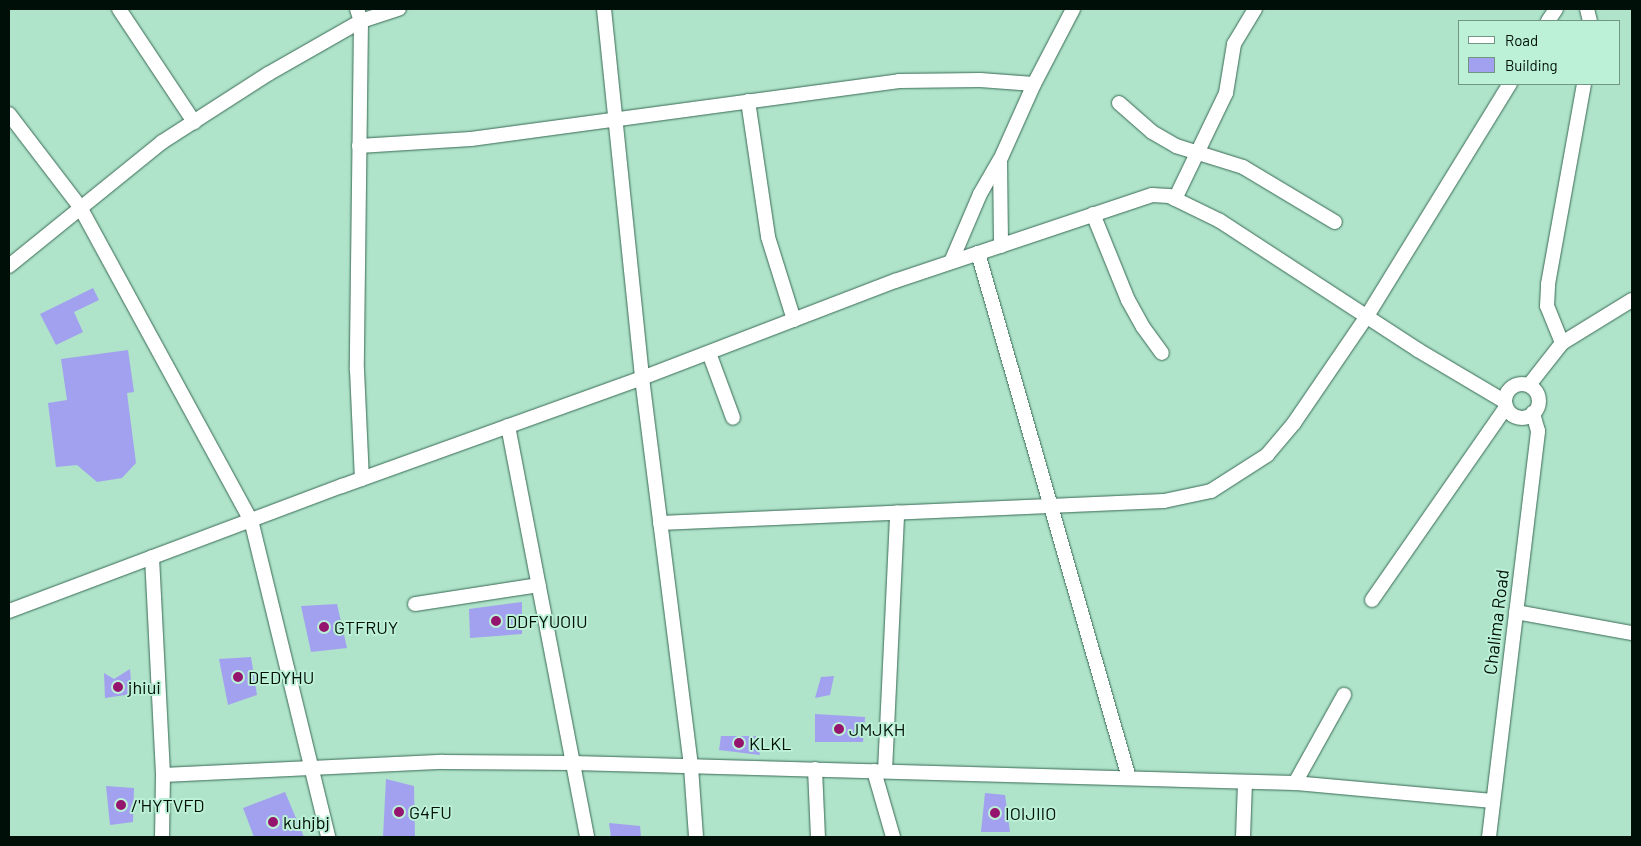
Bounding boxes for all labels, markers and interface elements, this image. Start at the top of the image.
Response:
legend [1458,20,1621,85]
text: Road [1505,31,1538,49]
text: Building [1505,56,1558,74]
street label: Chalima Road [1479,568,1513,676]
place label: DDFYUOIU [506,610,588,632]
marker: DDFYUOIU [490,615,502,627]
place label: GTFRUY [334,616,398,638]
marker: GTFRUY [318,621,330,633]
place label: DEDYHU [248,666,314,688]
marker: DEDYHU [232,671,244,683]
place label: jhiui [128,676,161,698]
marker: jhiui [112,681,124,693]
place label: JMJKH [849,718,905,740]
marker: JMJKH [833,723,845,735]
place label: KLKL [749,732,791,754]
marker: KLKL [733,737,745,749]
place label: /'HYTVFD [131,794,204,816]
marker: /'HYTVFD [115,799,127,811]
place label: G4FU [409,801,452,823]
place label: IOIJIIO [1005,802,1056,824]
marker: G4FU [393,806,405,818]
marker: IOIJIIO [989,807,1001,819]
place label: kuhjbj [283,811,330,833]
marker: kuhjbj [267,816,279,828]

